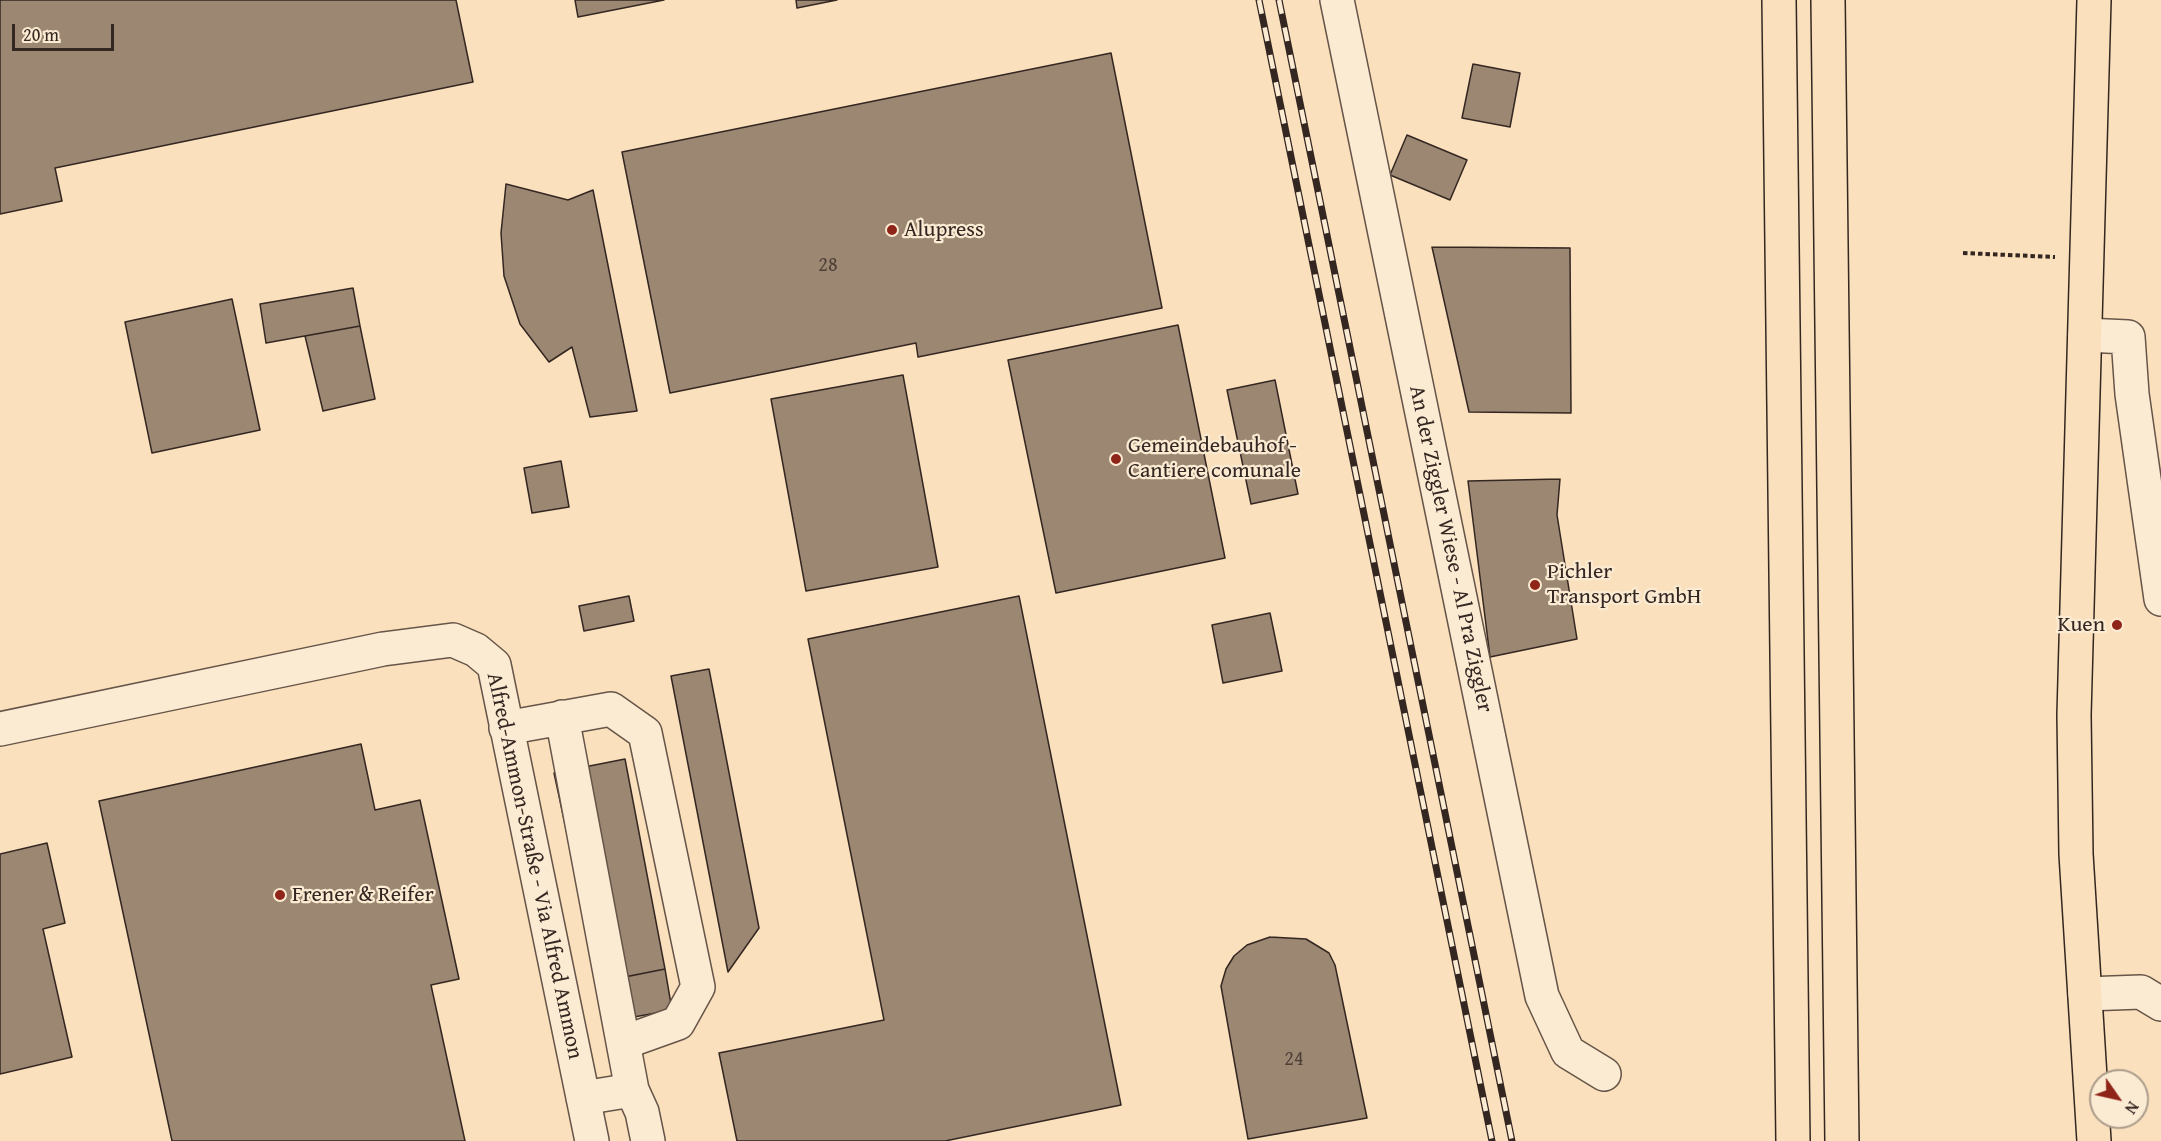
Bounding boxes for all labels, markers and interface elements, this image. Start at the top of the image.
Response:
scale bar [15,12,117,50]
text: 20 m [23,21,59,48]
place label: Alupress [904,217,984,243]
marker: Alupress [885,223,899,237]
house number: 28 [818,254,838,278]
street label: An der Ziggler Wiese - Al Pra Ziggler [1402,383,1498,715]
place label: Gemeindebauhof - Cantiere comunale [1128,433,1301,484]
marker: Gemeindebauhof - Cantiere comunale [1109,452,1123,466]
place label: Pichler Transport GmbH [1547,559,1701,610]
marker: Pichler Transport GmbH [1528,578,1542,592]
place label: Kuen [2057,612,2105,638]
marker: Kuen [2110,618,2124,632]
street label: Alfred-Ammon-Straße - Via Alfred Ammon [480,670,588,1062]
place label: Frener & Reifer [292,882,434,908]
marker: Frener & Reifer [273,888,287,902]
house number: 24 [1284,1048,1304,1072]
north arrow [2089,1069,2149,1129]
text: N [2119,1097,2145,1119]

